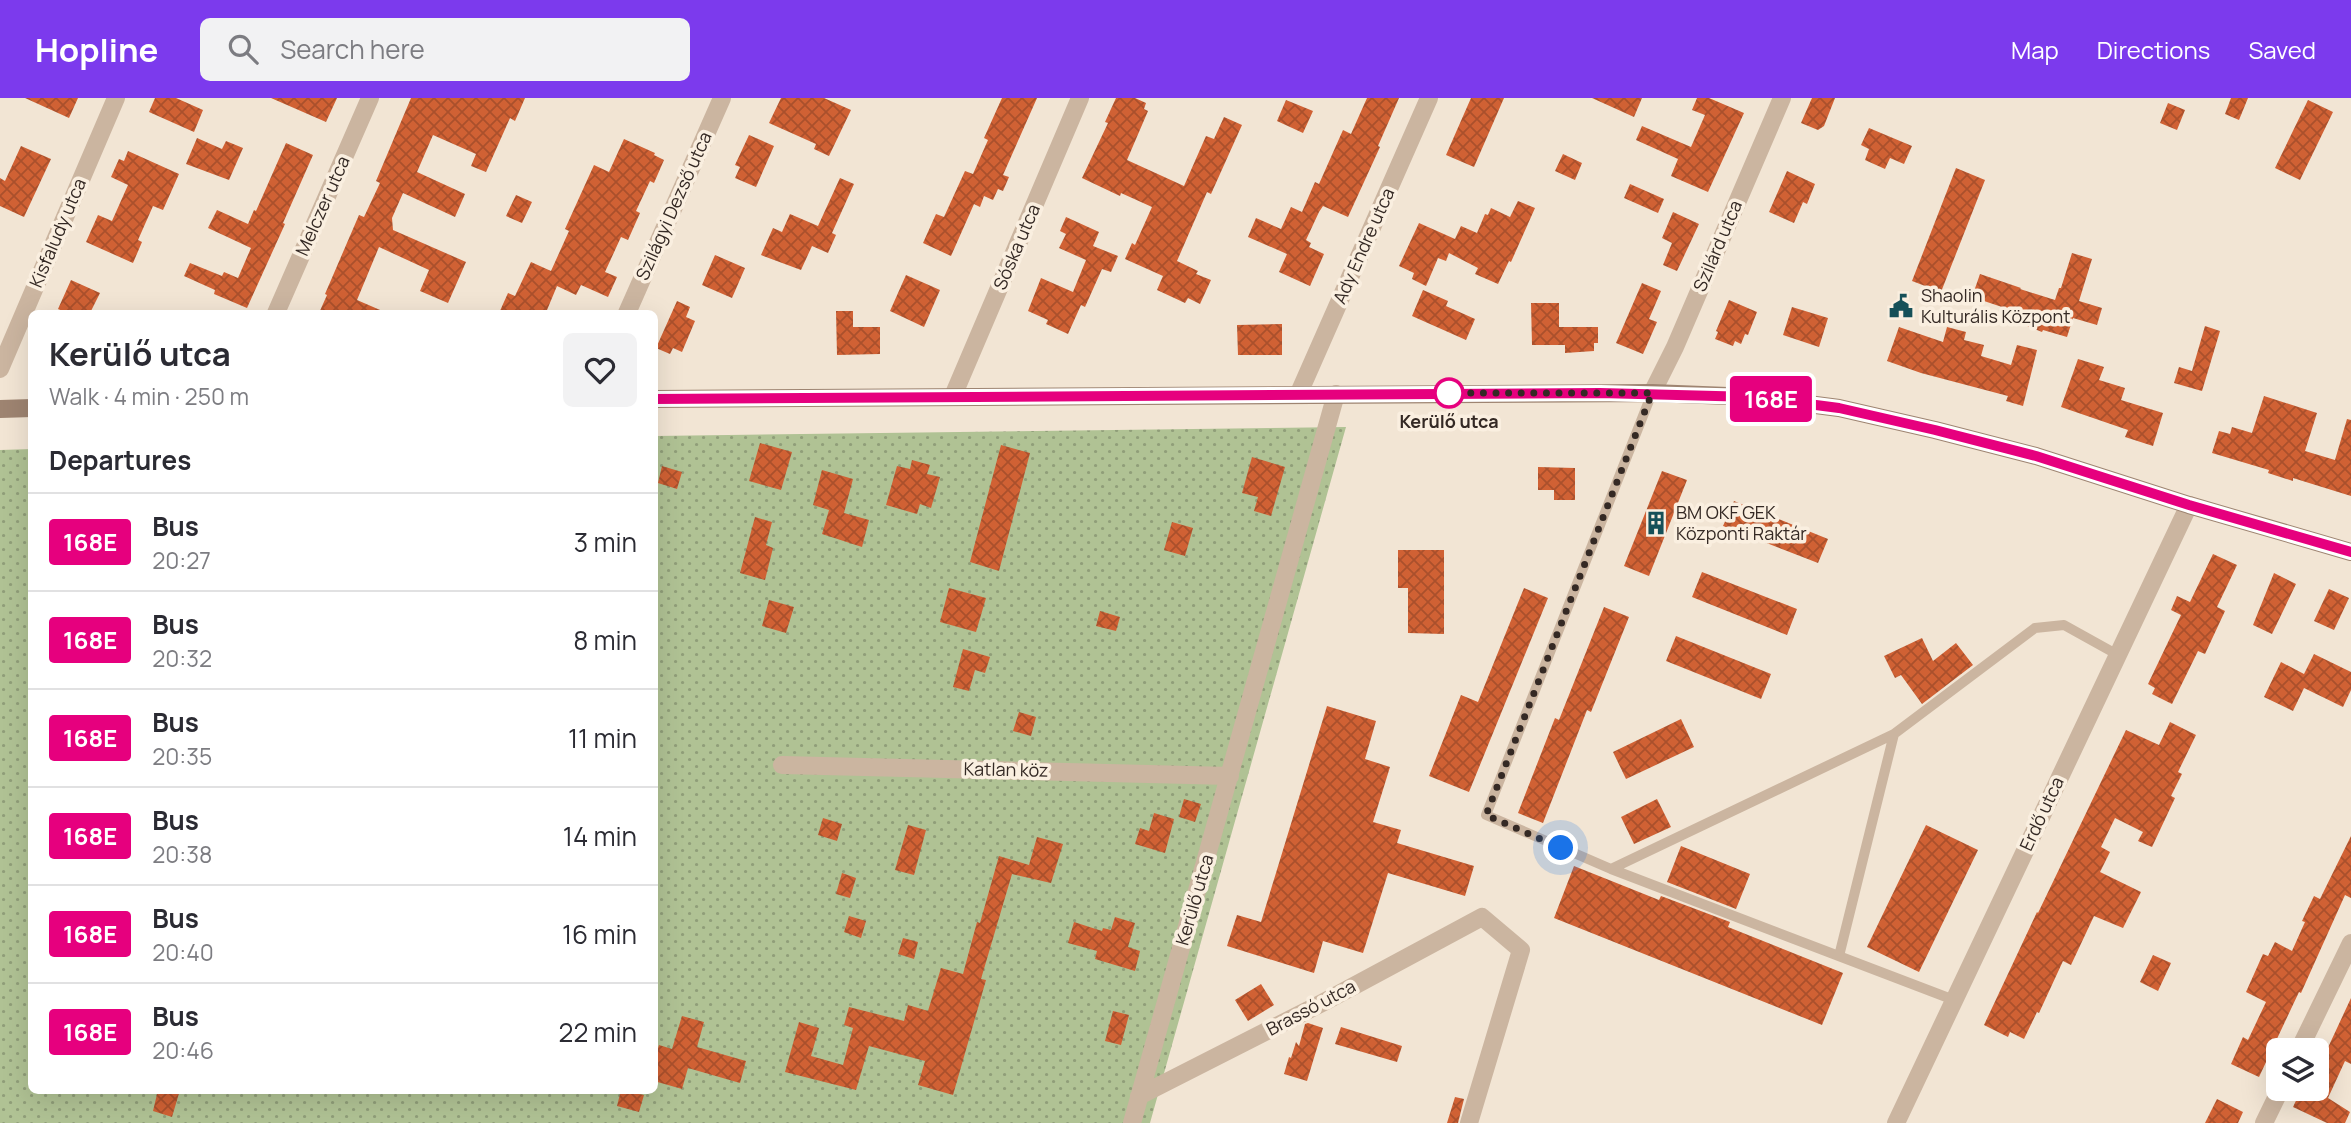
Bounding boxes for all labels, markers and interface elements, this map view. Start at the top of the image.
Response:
search box [200,18,690,81]
text: Hopline [35,27,158,72]
icon: search [224,30,262,68]
text: Search here [280,31,425,67]
text: Map [2011,33,2059,66]
text: Directions [2097,33,2210,66]
text: Saved [2248,33,2316,66]
street label: Szilágyi Dezső utca [630,128,717,284]
street label: Melczer utca [289,152,355,259]
street label: Kisfaludy utca [23,174,91,291]
street label: Ady Endre utca [1327,184,1399,307]
street label: Szilárd utca [1687,196,1747,295]
street label: Sóska utca [987,200,1045,293]
place label: Shaolin Kulturális Központ [1921,283,2070,328]
public building icon: Shaolin Kulturális Központ [1887,292,1915,320]
text: Kerülő utca [49,331,231,376]
button: heart [563,333,637,407]
line badge: 168E [1722,376,1820,422]
marker: Kerülő utca [1434,378,1464,408]
text: Walk · 4 min · 250 m [49,380,249,412]
text: 168E [1744,382,1798,415]
place label: Kerülő utca [1399,409,1499,433]
text: Departures [49,442,191,478]
place label: BM OKF GEK Központi Raktár [1676,500,1807,545]
text: Bus [152,508,199,544]
building icon: BM OKF GEK Központi Raktár [1642,509,1670,537]
text: 3 min [574,524,637,560]
text: 168E [63,525,117,558]
text: 20:27 [152,544,211,576]
text: Bus [152,606,199,642]
text: 8 min [573,622,637,658]
text: 168E [63,623,117,656]
text: 20:32 [152,642,212,674]
text: Bus [152,704,199,740]
text: 11 min [568,720,637,756]
text: 168E [63,721,117,754]
text: 20:35 [152,740,212,772]
street label: Katlan köz [963,756,1049,782]
street label: Erdő utca [2014,773,2069,854]
text: Bus [152,802,199,838]
text: 14 min [563,818,637,854]
text: 168E [63,819,117,852]
your location [1543,830,1578,865]
text: 20:38 [152,838,212,870]
street label: Kerülő utca [1170,851,1218,948]
text: Bus [152,900,199,936]
text: 16 min [562,916,637,952]
text: 168E [63,917,117,950]
text: 20:40 [152,936,214,968]
street label: Brassó utca [1262,974,1359,1041]
text: Bus [152,998,199,1034]
text: 22 min [559,1014,637,1050]
text: 168E [63,1015,117,1048]
text: 20:46 [152,1034,214,1066]
map controls [2266,1038,2329,1101]
button: layers [2266,1038,2329,1101]

